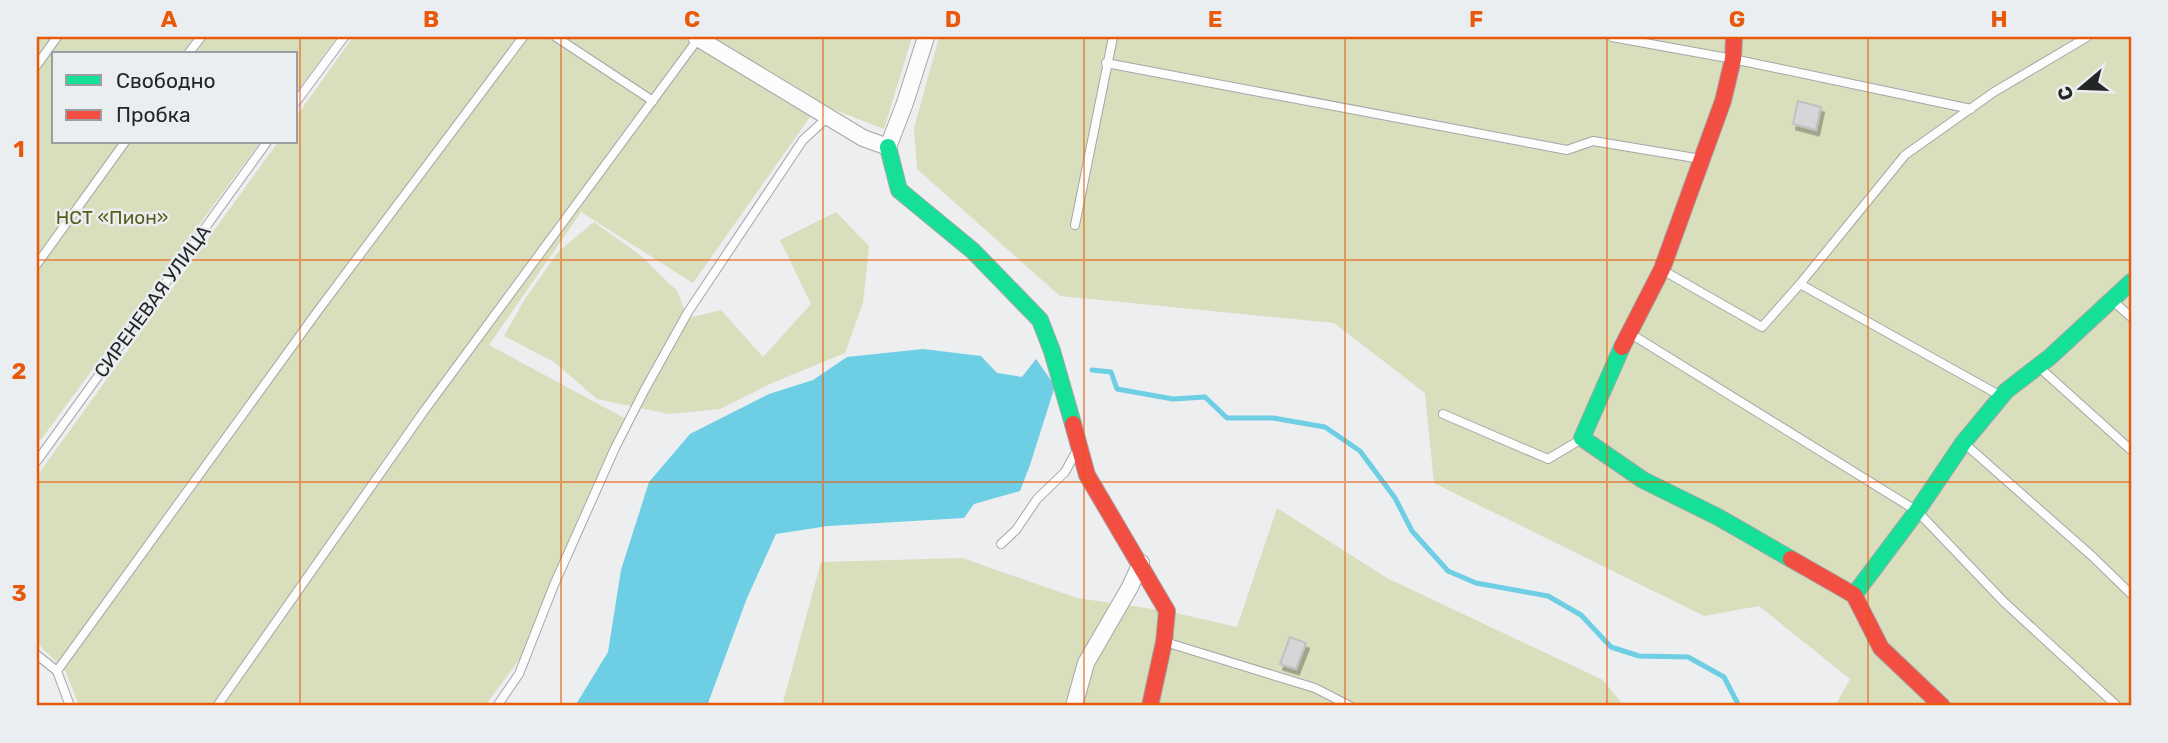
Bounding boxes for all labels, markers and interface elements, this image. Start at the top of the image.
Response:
text: A [161,5,178,33]
text: B [423,5,439,33]
text: C [684,5,700,33]
text: D [945,5,961,33]
text: E [1208,5,1222,33]
text: F [1469,5,1483,33]
text: G [1729,5,1745,33]
text: H [1990,5,2008,33]
legend [52,52,298,144]
north arrow [2046,52,2116,122]
text: Свободно [116,68,216,93]
text: С [2052,83,2078,103]
text: Пробка [116,102,191,127]
text: 1 [13,135,25,163]
park label: НСТ «Пион» [56,206,168,229]
street label: СИРЕНЕВАЯ УЛИЦА [89,220,216,382]
text: 2 [12,357,26,385]
text: 3 [11,579,27,607]

